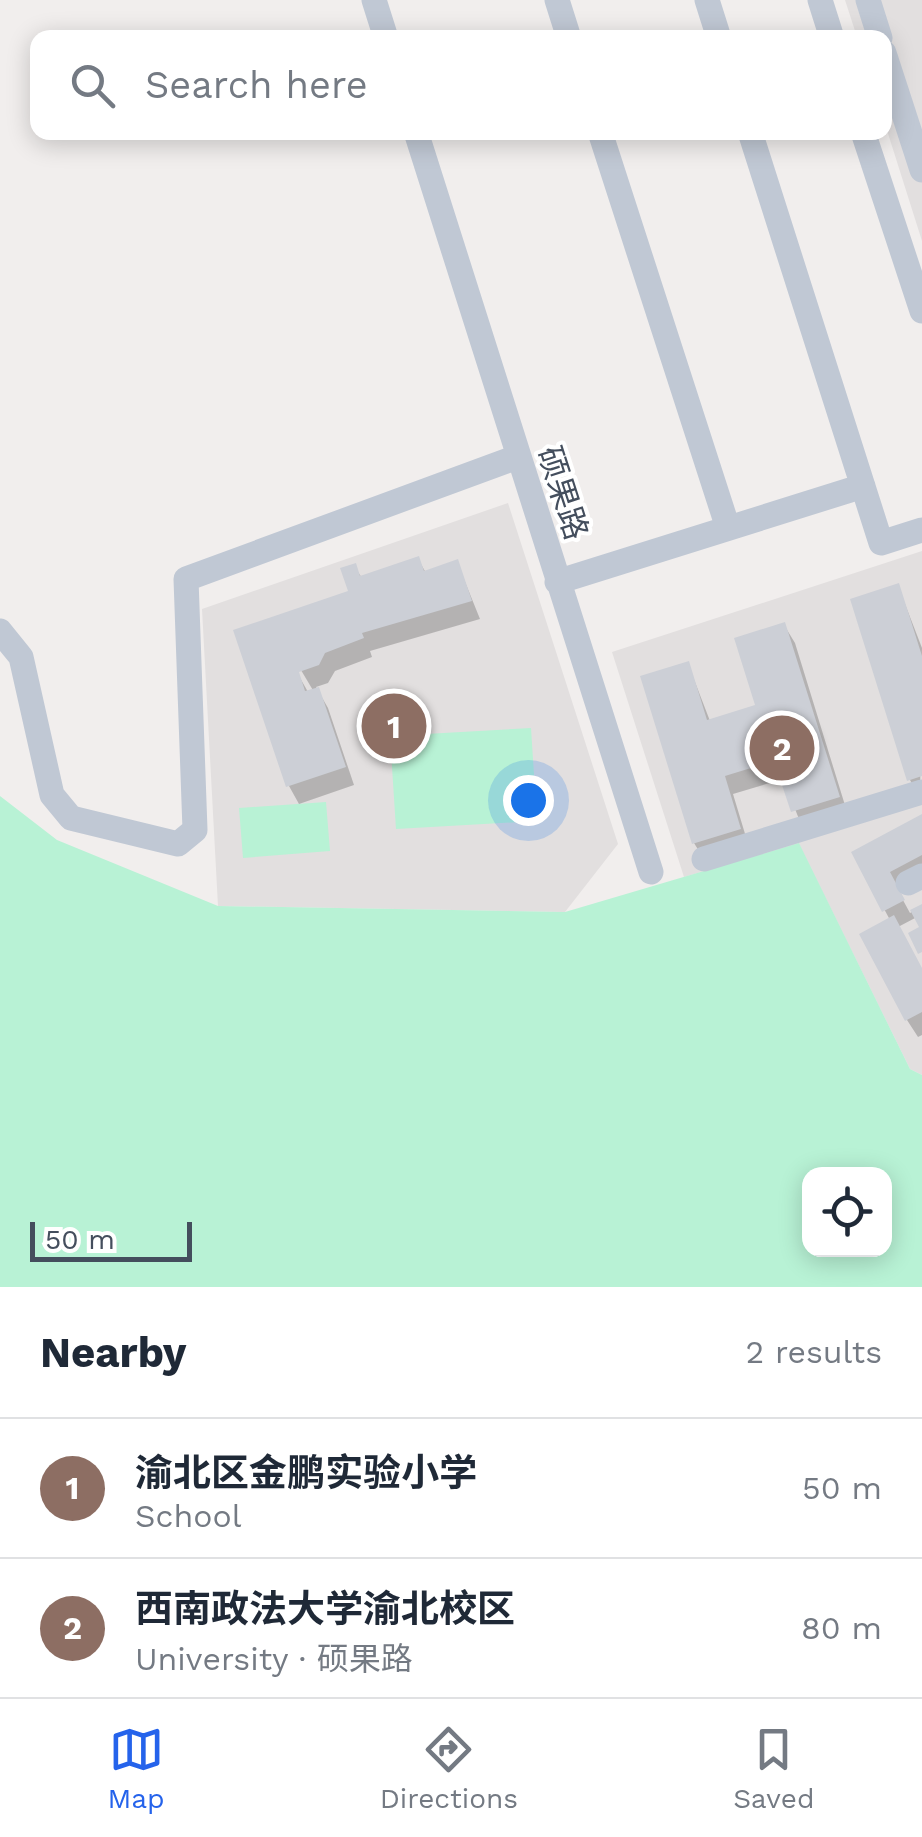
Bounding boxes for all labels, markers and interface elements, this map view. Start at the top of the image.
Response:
search box [30,30,892,140]
icon: search [65,58,120,113]
text: Search here [145,63,368,107]
street label: 硕果路 [530,441,596,545]
pin: 1 [362,688,426,764]
pin: 2 [750,710,814,786]
your location [503,775,554,826]
map controls [802,1167,892,1257]
button: locate [802,1167,892,1257]
scale bar [30,1217,192,1262]
text: 50 m [45,1223,115,1256]
text: Nearby [40,1328,187,1377]
text: 2 results [745,1333,882,1371]
text: 渝北区金鹏实验小学 [135,1451,477,1495]
text: 1 [66,1469,79,1507]
text: 50 m [802,1469,882,1507]
text: School [135,1497,241,1535]
text: 西南政法大学渝北校区 [135,1587,515,1631]
text: 2 [63,1609,82,1647]
text: 80 m [801,1609,882,1647]
text: University · 硕果路 [135,1640,413,1678]
tab: Map [108,1722,165,1815]
tab: Directions [380,1722,518,1815]
tab: Saved [733,1722,814,1815]

